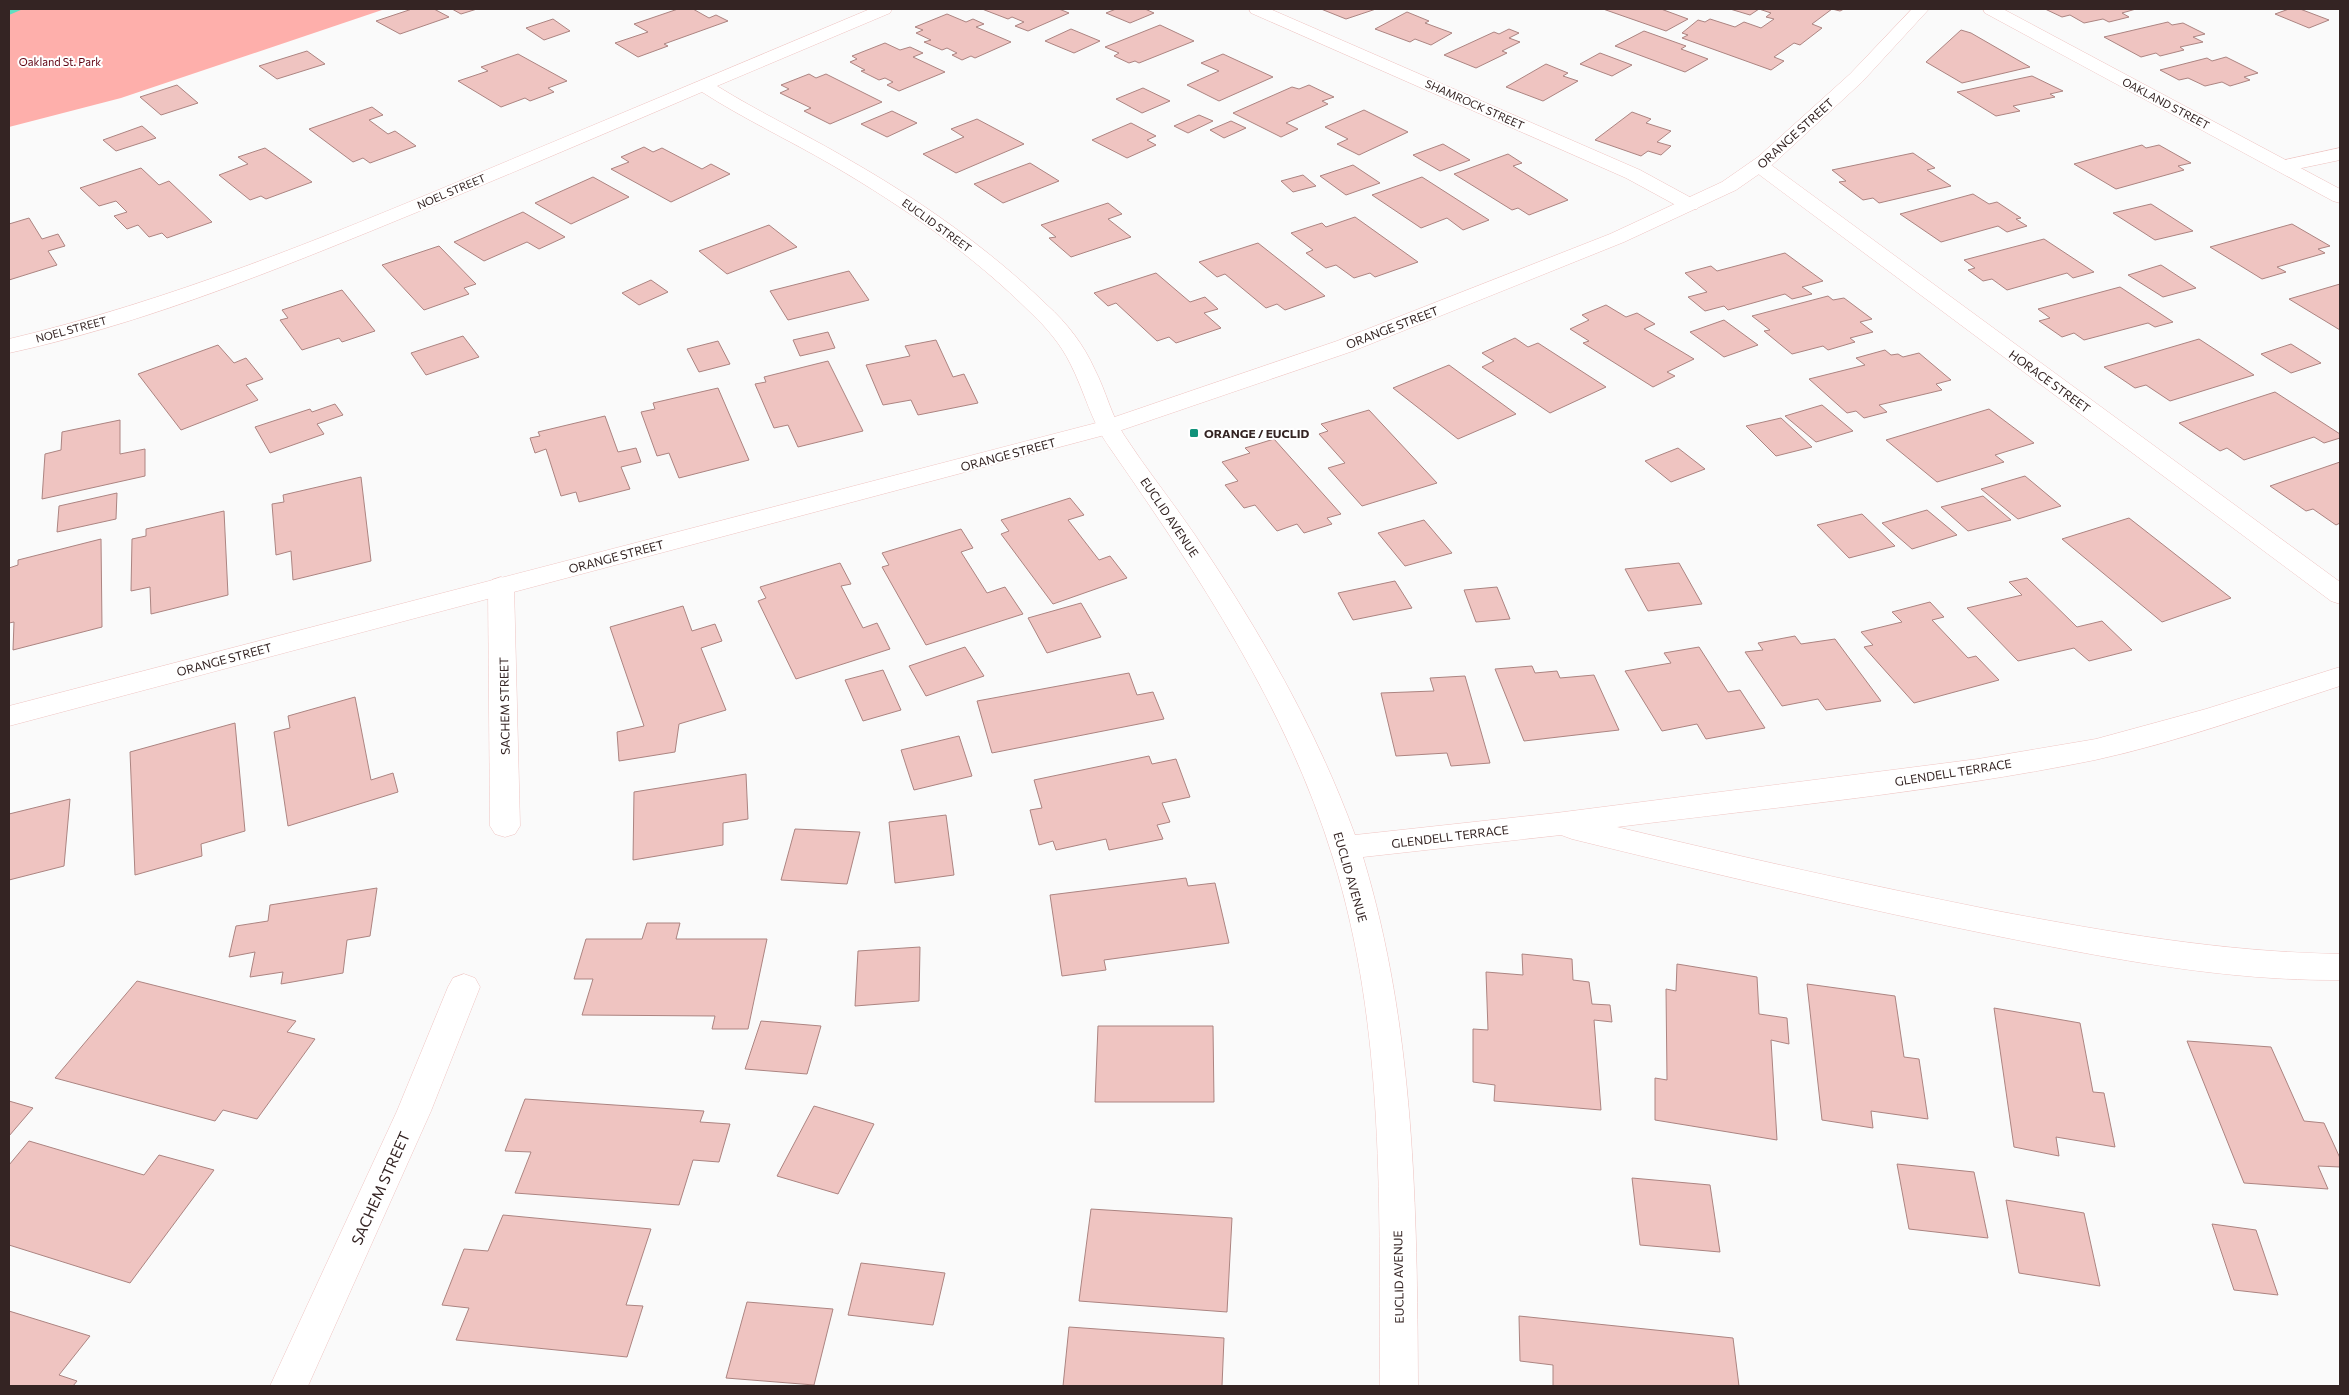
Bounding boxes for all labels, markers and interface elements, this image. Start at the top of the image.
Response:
park label: Oakland St. Park [19,55,101,68]
street label: OAKLAND STREET [2120,75,2212,131]
street label: SHAMROCK STREET [1424,76,1526,132]
street label: ORANGE STREET [1754,95,1836,171]
street label: NOEL STREET [415,171,487,211]
street label: EUCLID STREET [900,195,974,255]
street label: ORANGE STREET [1344,303,1441,351]
street label: NOEL STREET [34,313,108,345]
street label: HORACE STREET [2007,347,2094,415]
place label: ORANGE / EUCLID [1204,426,1309,440]
marker: ORANGE / EUCLID [1188,427,1200,439]
street label: ORANGE STREET [959,434,1057,473]
street label: EUCLID AVENUE [1138,474,1202,560]
street label: ORANGE STREET [567,536,665,575]
street label: ORANGE STREET [175,639,273,678]
street label: SACHEM STREET [496,657,512,755]
street label: GLENDELL TERRACE [1894,756,2012,788]
street label: GLENDELL TERRACE [1391,822,1509,850]
street label: EUCLID AVENUE [1331,830,1371,924]
street label: SACHEM STREET [347,1128,413,1247]
street label: EUCLID AVENUE [1390,1230,1406,1324]

